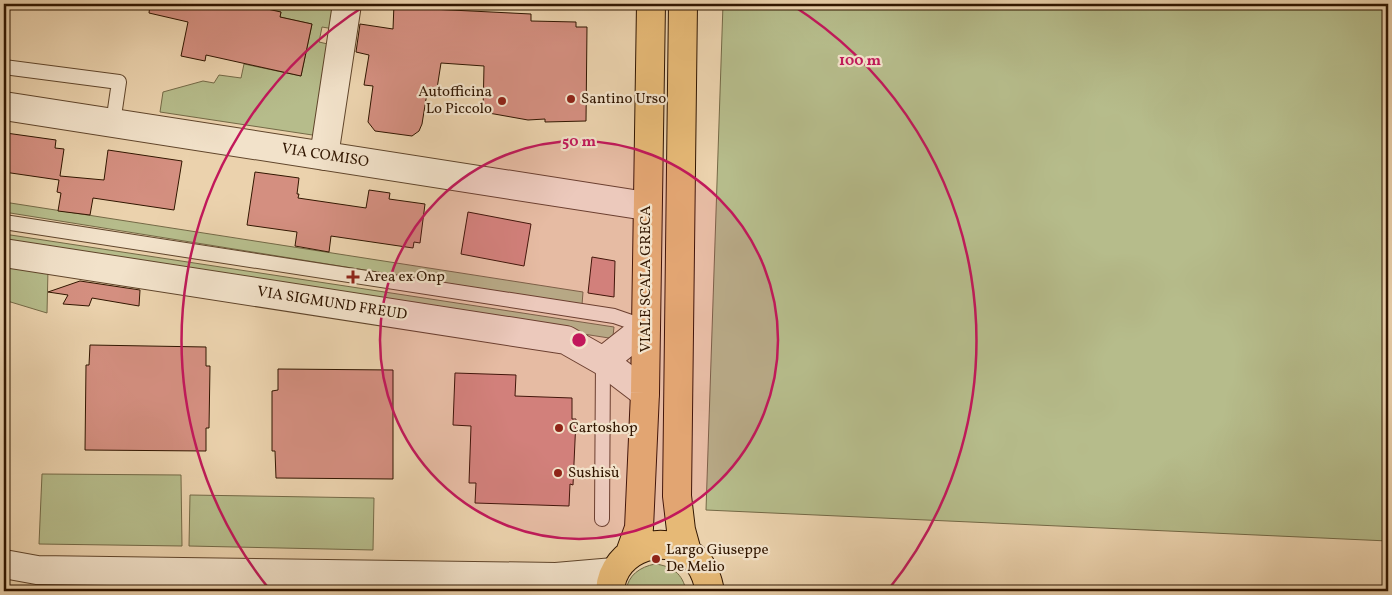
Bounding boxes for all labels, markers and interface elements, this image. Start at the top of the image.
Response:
text: 100 m [839,51,882,72]
place label: Autofficina Lo Piccolo [418,82,492,120]
place label: Santino Urso [581,89,666,110]
marker: Santino Urso [565,93,577,105]
marker: Autofficina Lo Piccolo [496,95,508,107]
text: 50 m [562,132,596,153]
street label: VIA COMISO [280,139,370,173]
street label: VIALE SCALA GRECA [636,205,657,353]
place label: Area ex Onp [364,267,445,288]
marker: Area ex Onp [346,270,360,284]
street label: VIA SIGMUND FREUD [255,282,409,326]
centre of rings [570,331,588,349]
place label: Cartoshop [569,418,638,439]
marker: Cartoshop [553,422,565,434]
place label: Sushisù [568,463,620,484]
marker: Sushisù [552,467,564,479]
place label: Largo Giuseppe De Melio [666,540,769,578]
marker: Largo Giuseppe De Melio [650,553,662,565]

